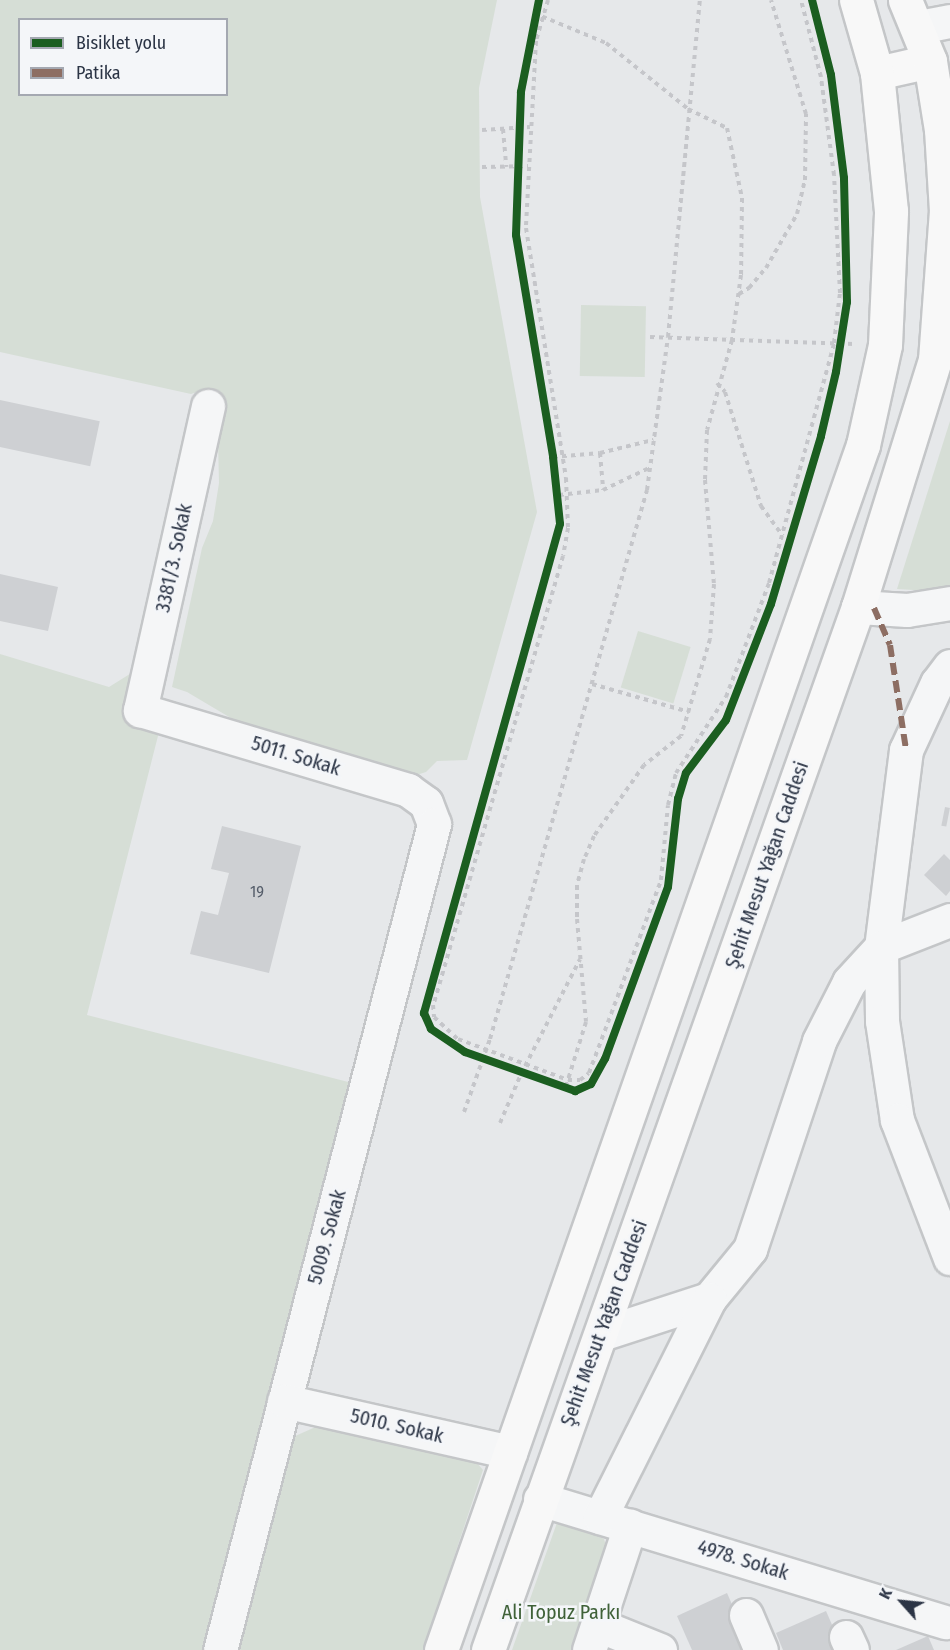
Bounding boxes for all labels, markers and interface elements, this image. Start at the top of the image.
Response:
legend [18,18,228,96]
text: Bisiklet yolu [76,32,166,54]
text: Patika [76,62,121,84]
street label: 3381/3. Sokak [151,501,197,615]
street label: 5011. Sokak [249,731,343,781]
street label: Şehit Mesut Yağan Caddesi [720,758,814,972]
house number: 19 [250,882,264,902]
street label: 5009. Sokak [303,1187,351,1287]
street label: Şehit Mesut Yağan Caddesi [556,1217,652,1429]
street label: 5010. Sokak [348,1404,446,1448]
street label: 4978. Sokak [695,1535,791,1585]
north arrow [872,1572,932,1632]
text: K [875,1585,896,1602]
park label: Ali Topuz Parkı [502,1600,620,1624]

